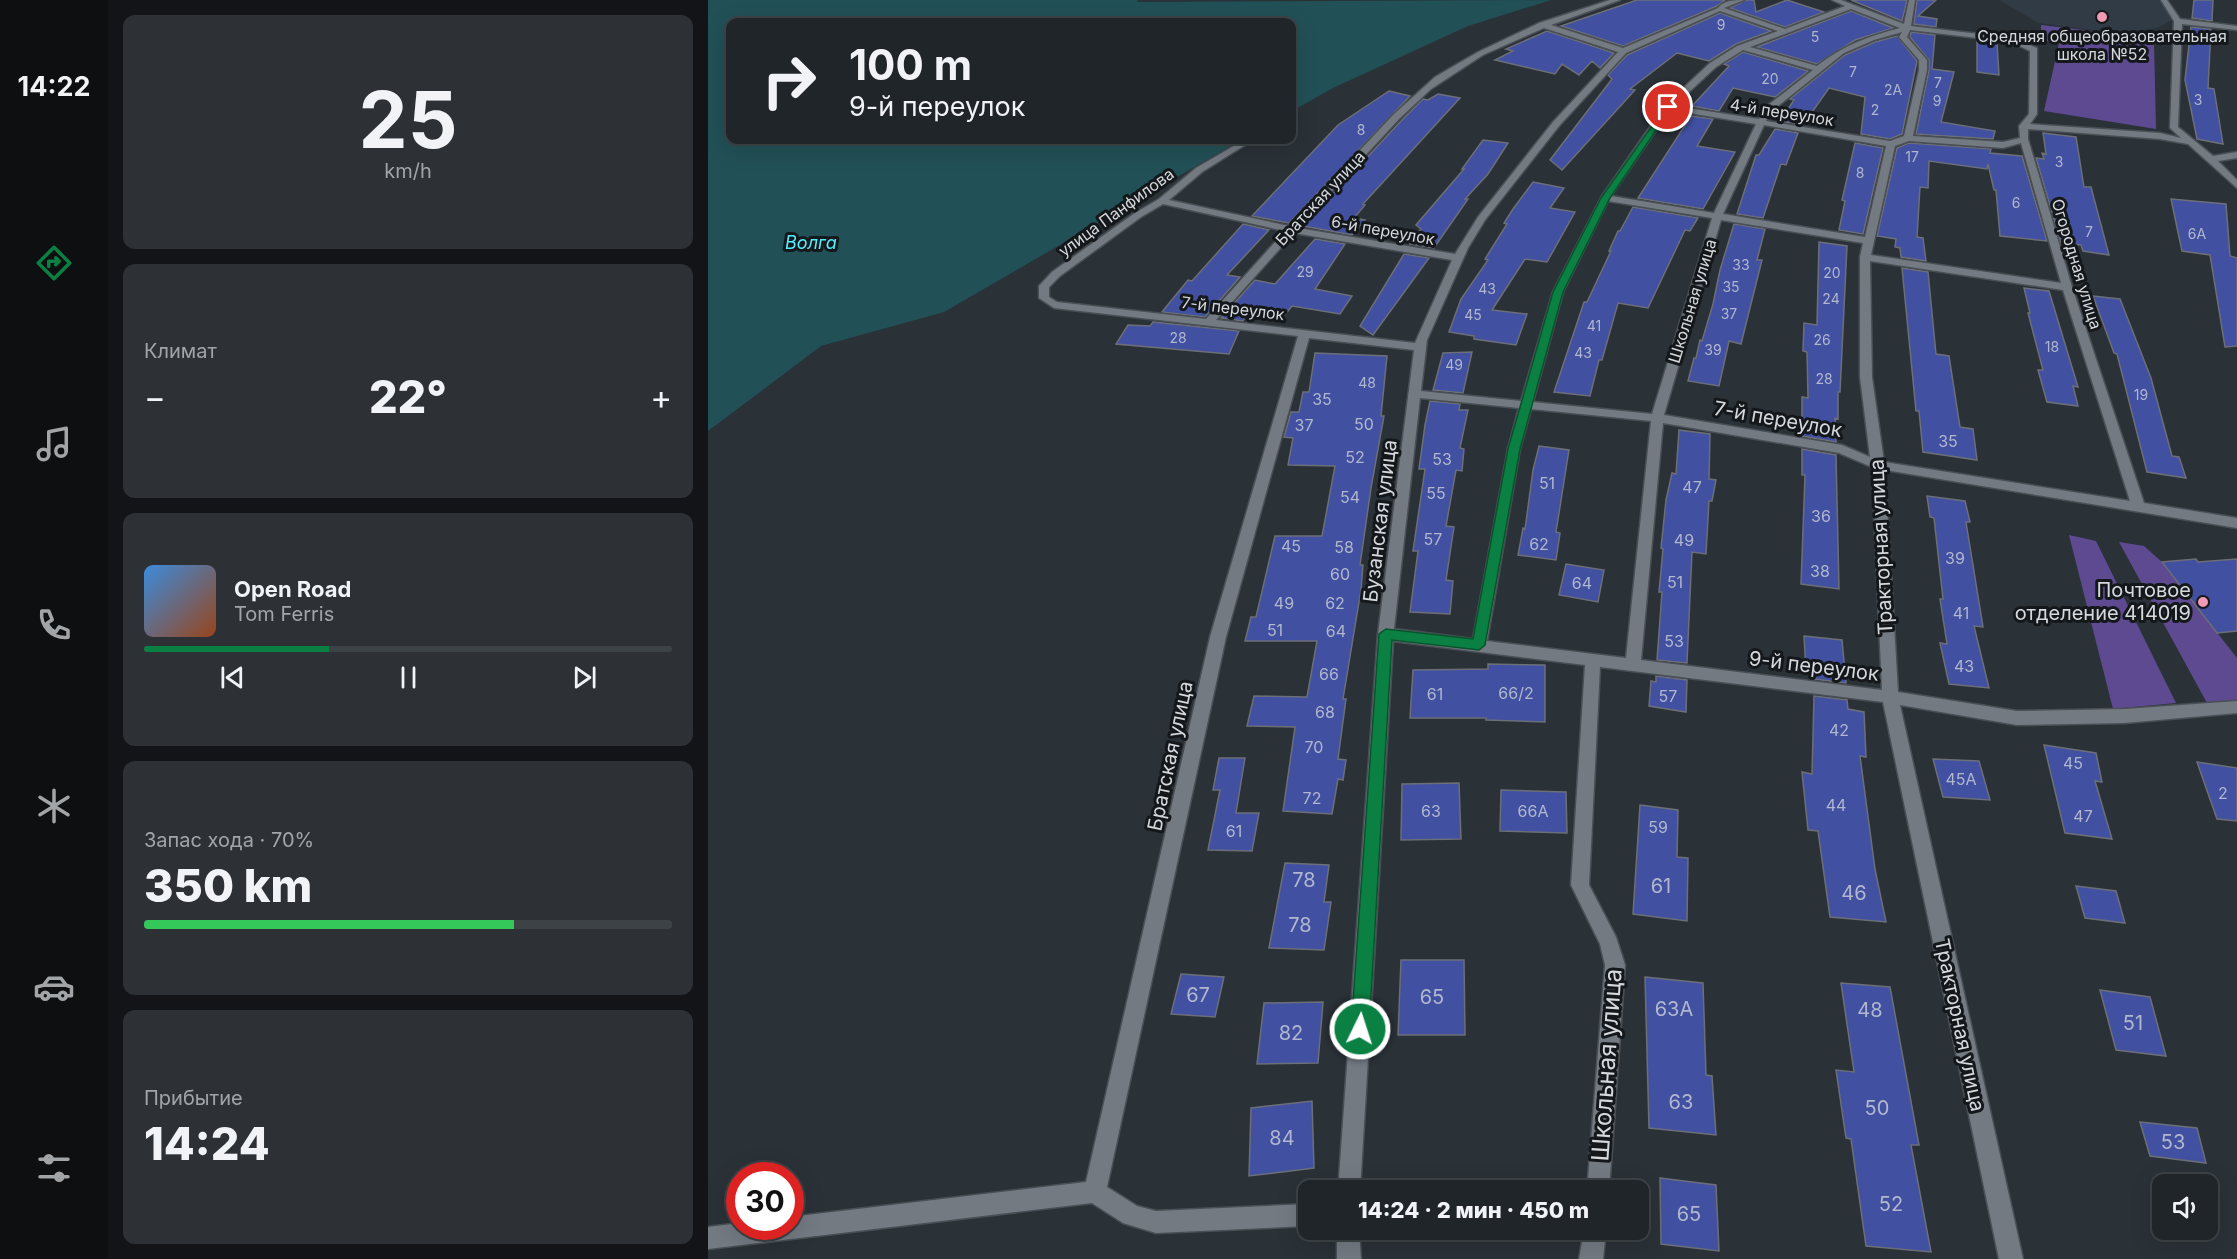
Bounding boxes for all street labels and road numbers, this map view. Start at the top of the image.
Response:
street label: 4-й переулок [1729,94,1836,130]
street label: Братская улица [1271,147,1369,249]
street label: улица Панфилова [1054,163,1178,261]
street label: Огородная улица [2048,196,2106,332]
street label: 6-й переулок [1330,211,1437,249]
street label: Школьная улица [1664,237,1720,365]
street label: 7-й переулок [1180,292,1286,324]
street label: 7-й переулок [1712,396,1844,442]
street label: Бузанская улица [1358,438,1402,604]
street label: Тракторная улица [1864,458,1898,636]
street label: 9-й переулок [1748,646,1880,686]
street label: Братская улица [1142,679,1198,833]
street label: Тракторная улица [1930,936,1990,1114]
street label: Школьная улица [1585,968,1628,1162]

